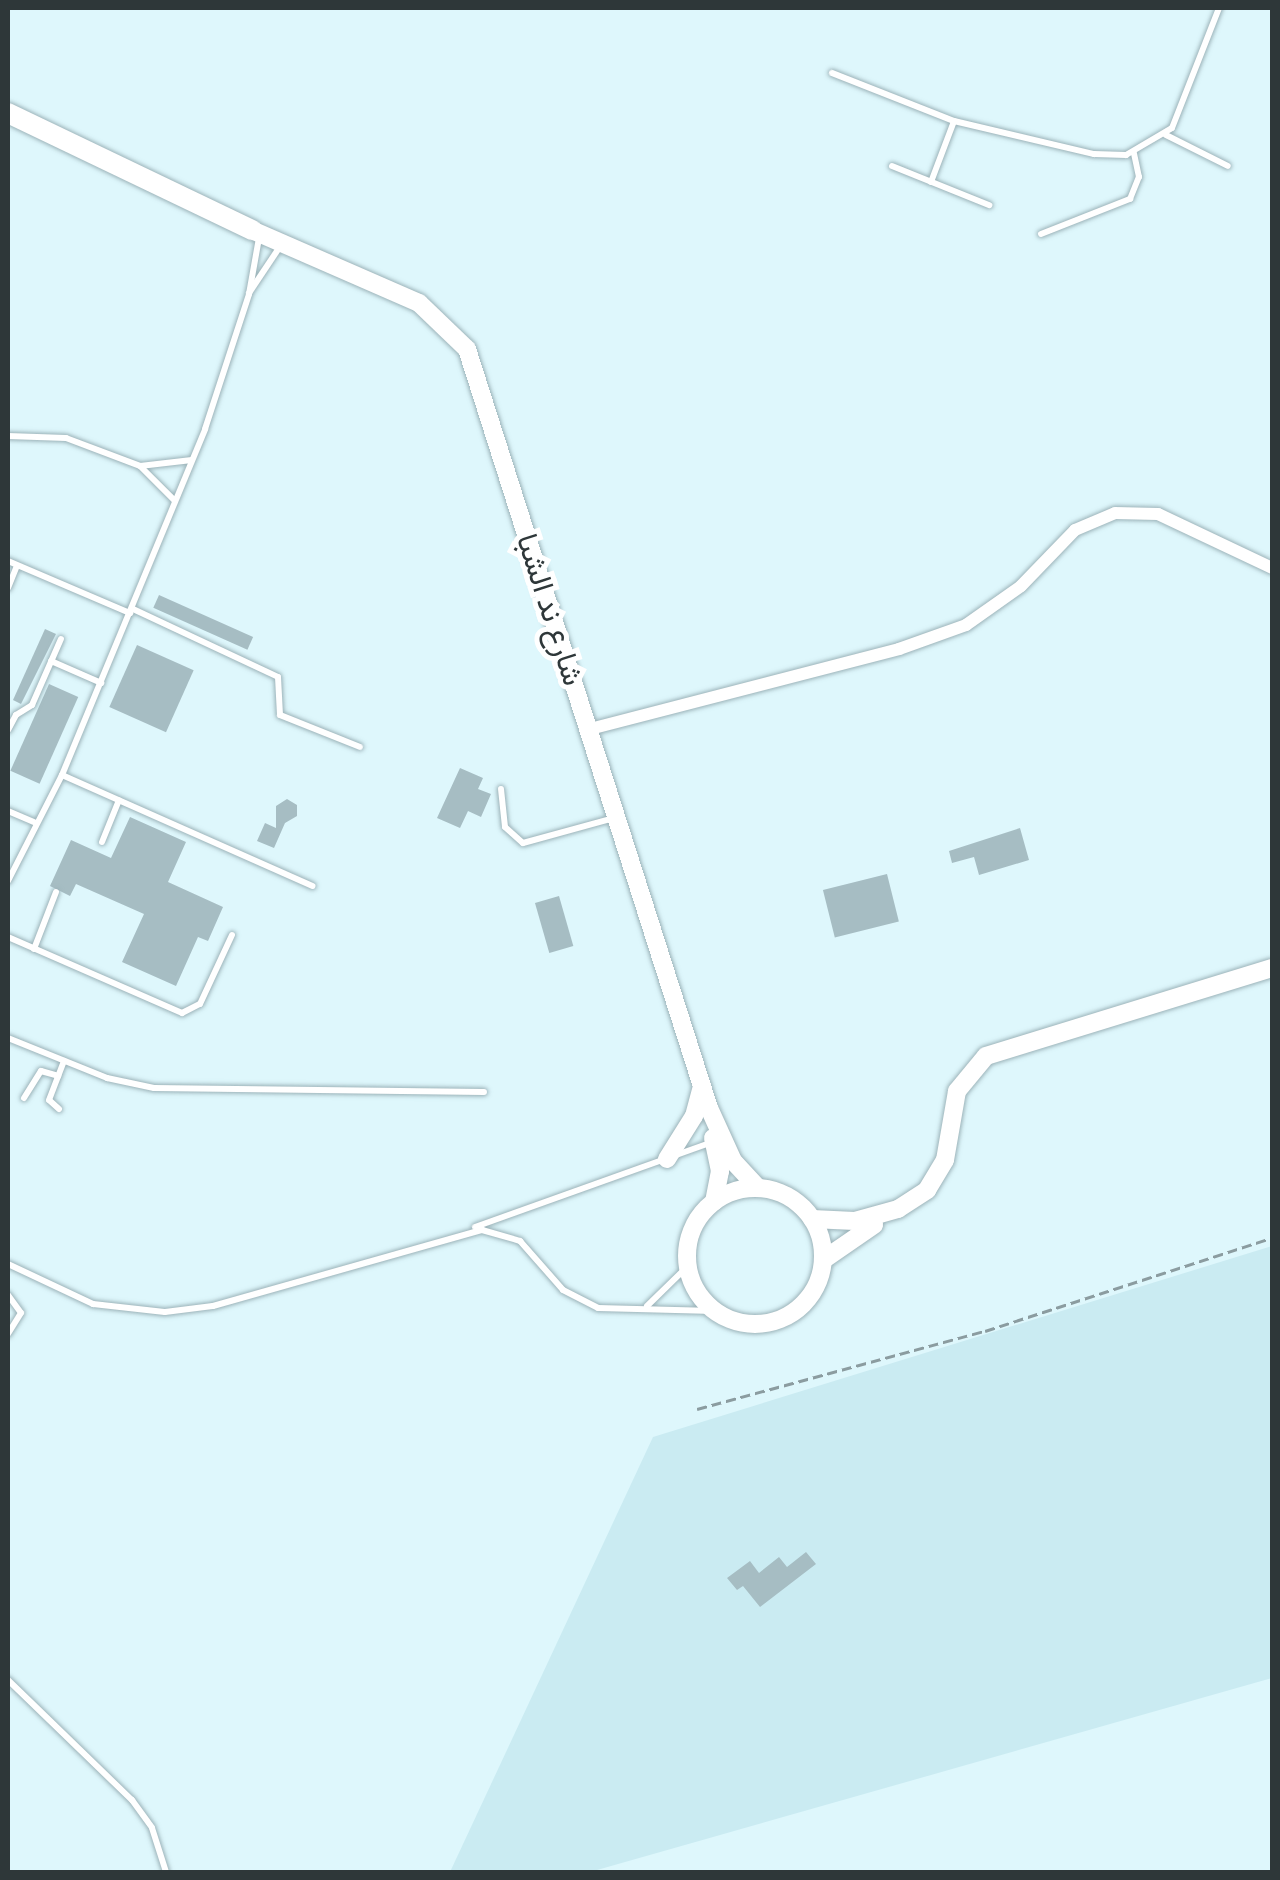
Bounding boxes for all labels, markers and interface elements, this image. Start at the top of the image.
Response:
street label: شارع ند الشبا [511,529,593,689]

